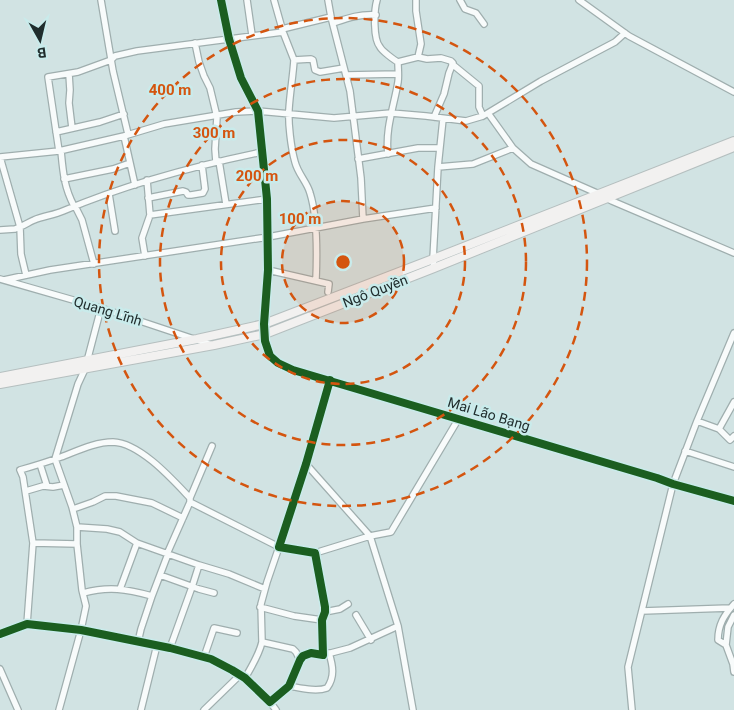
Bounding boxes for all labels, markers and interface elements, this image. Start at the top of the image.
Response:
north arrow [15,15,65,65]
text: B [36,44,47,61]
text: 400 m [149,81,191,99]
text: 300 m [193,124,235,142]
text: 200 m [236,167,278,185]
text: 100 m [279,210,321,228]
centre of rings [334,253,352,271]
street label: Ngô Quyền [340,271,410,311]
street label: Quang Lĩnh [72,293,144,329]
street label: Mai Lão Bạng [446,394,532,434]

